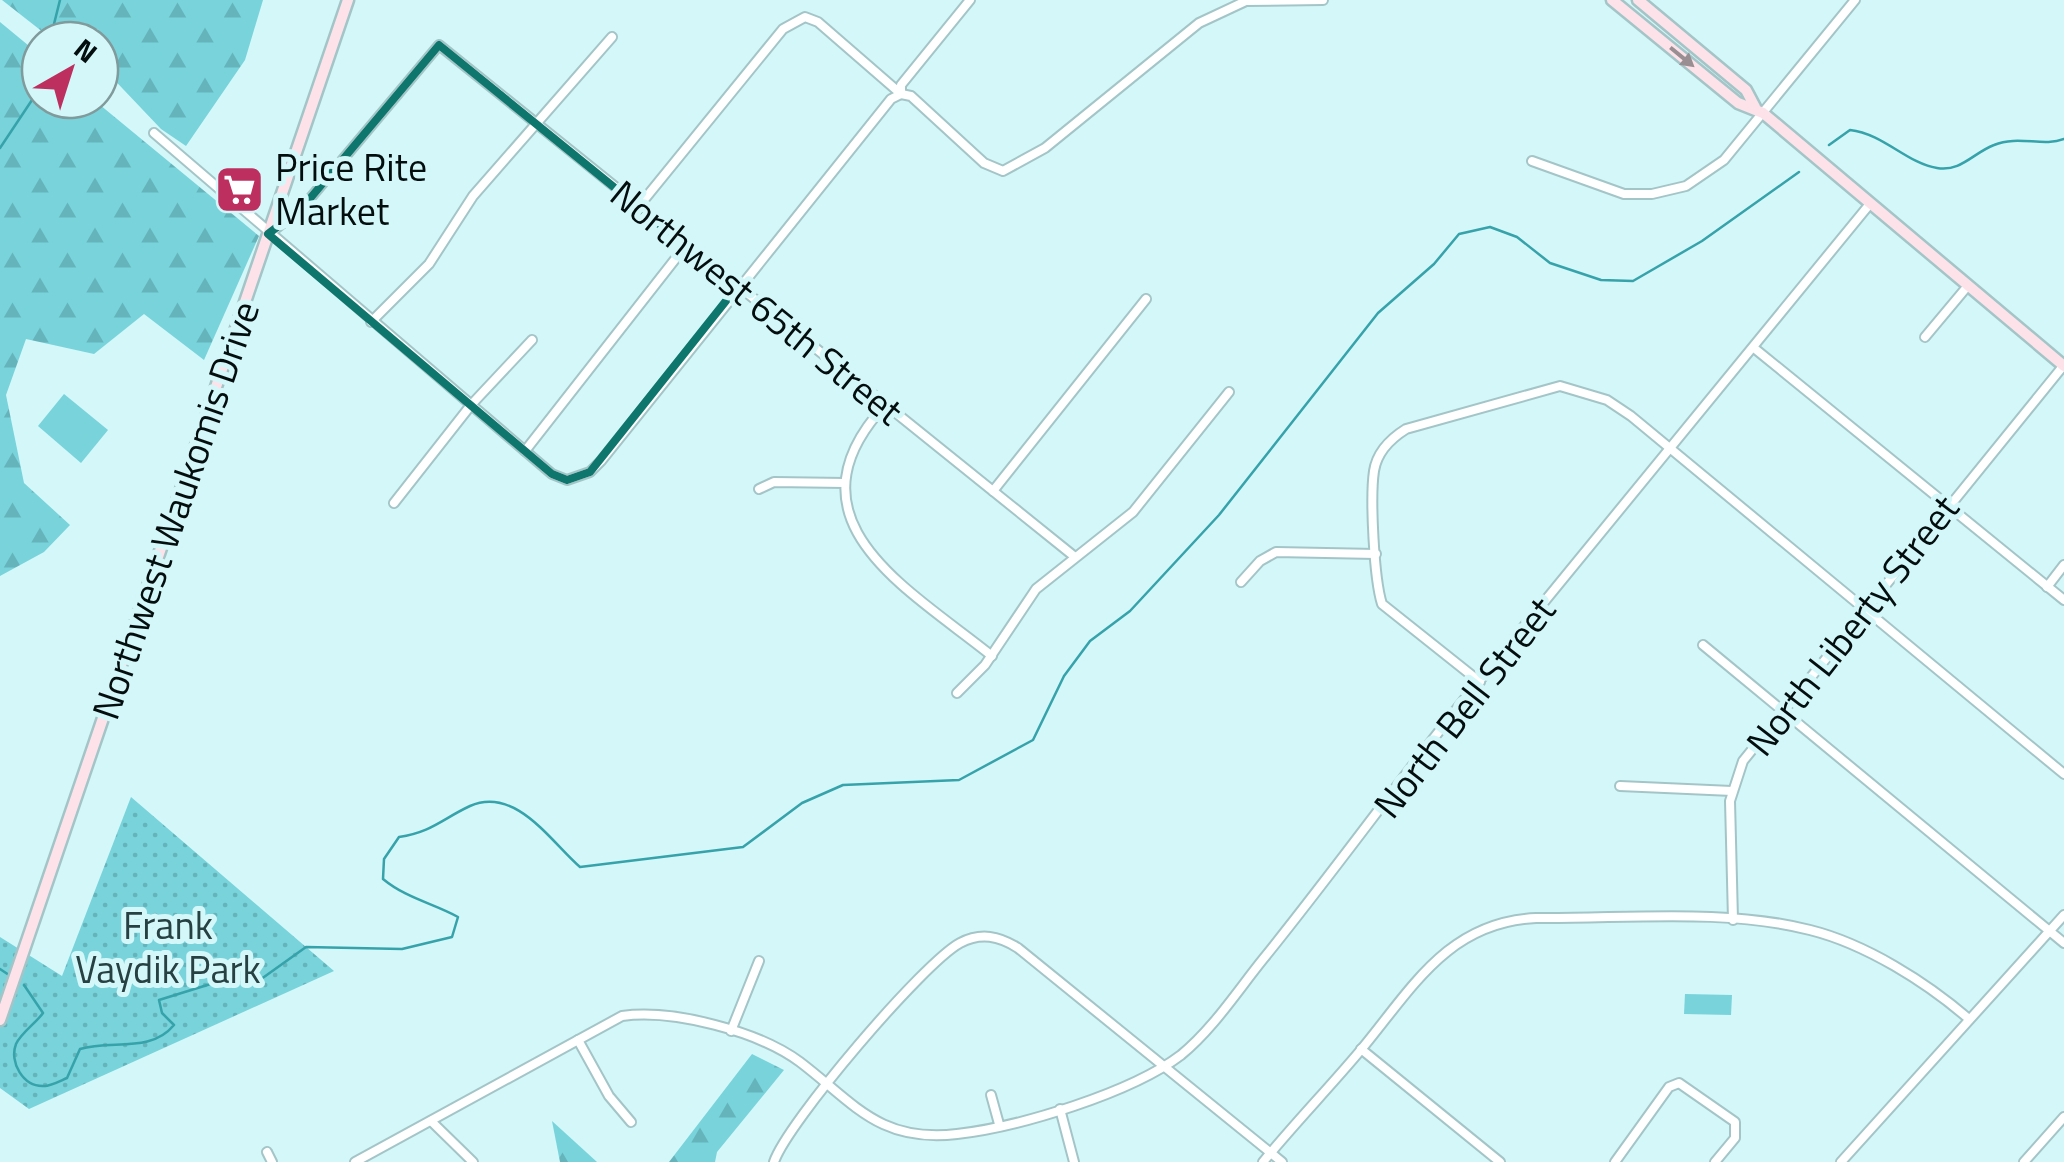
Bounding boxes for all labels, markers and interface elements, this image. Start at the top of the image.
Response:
north arrow [20,20,120,120]
text: N [65,27,107,73]
one-way arrow [1669,46,1694,68]
place label: Price Rite Market [275,138,427,240]
supermarket icon: Price Rite Market [214,163,266,215]
street label: Northwest 65th Street [598,165,916,439]
street label: Northwest Waukomis Drive [76,293,274,727]
street label: North Liberty Street [1731,482,1973,768]
street label: North Bell Street [1359,584,1569,830]
park label: Frank Vaydik Park [75,896,261,998]

